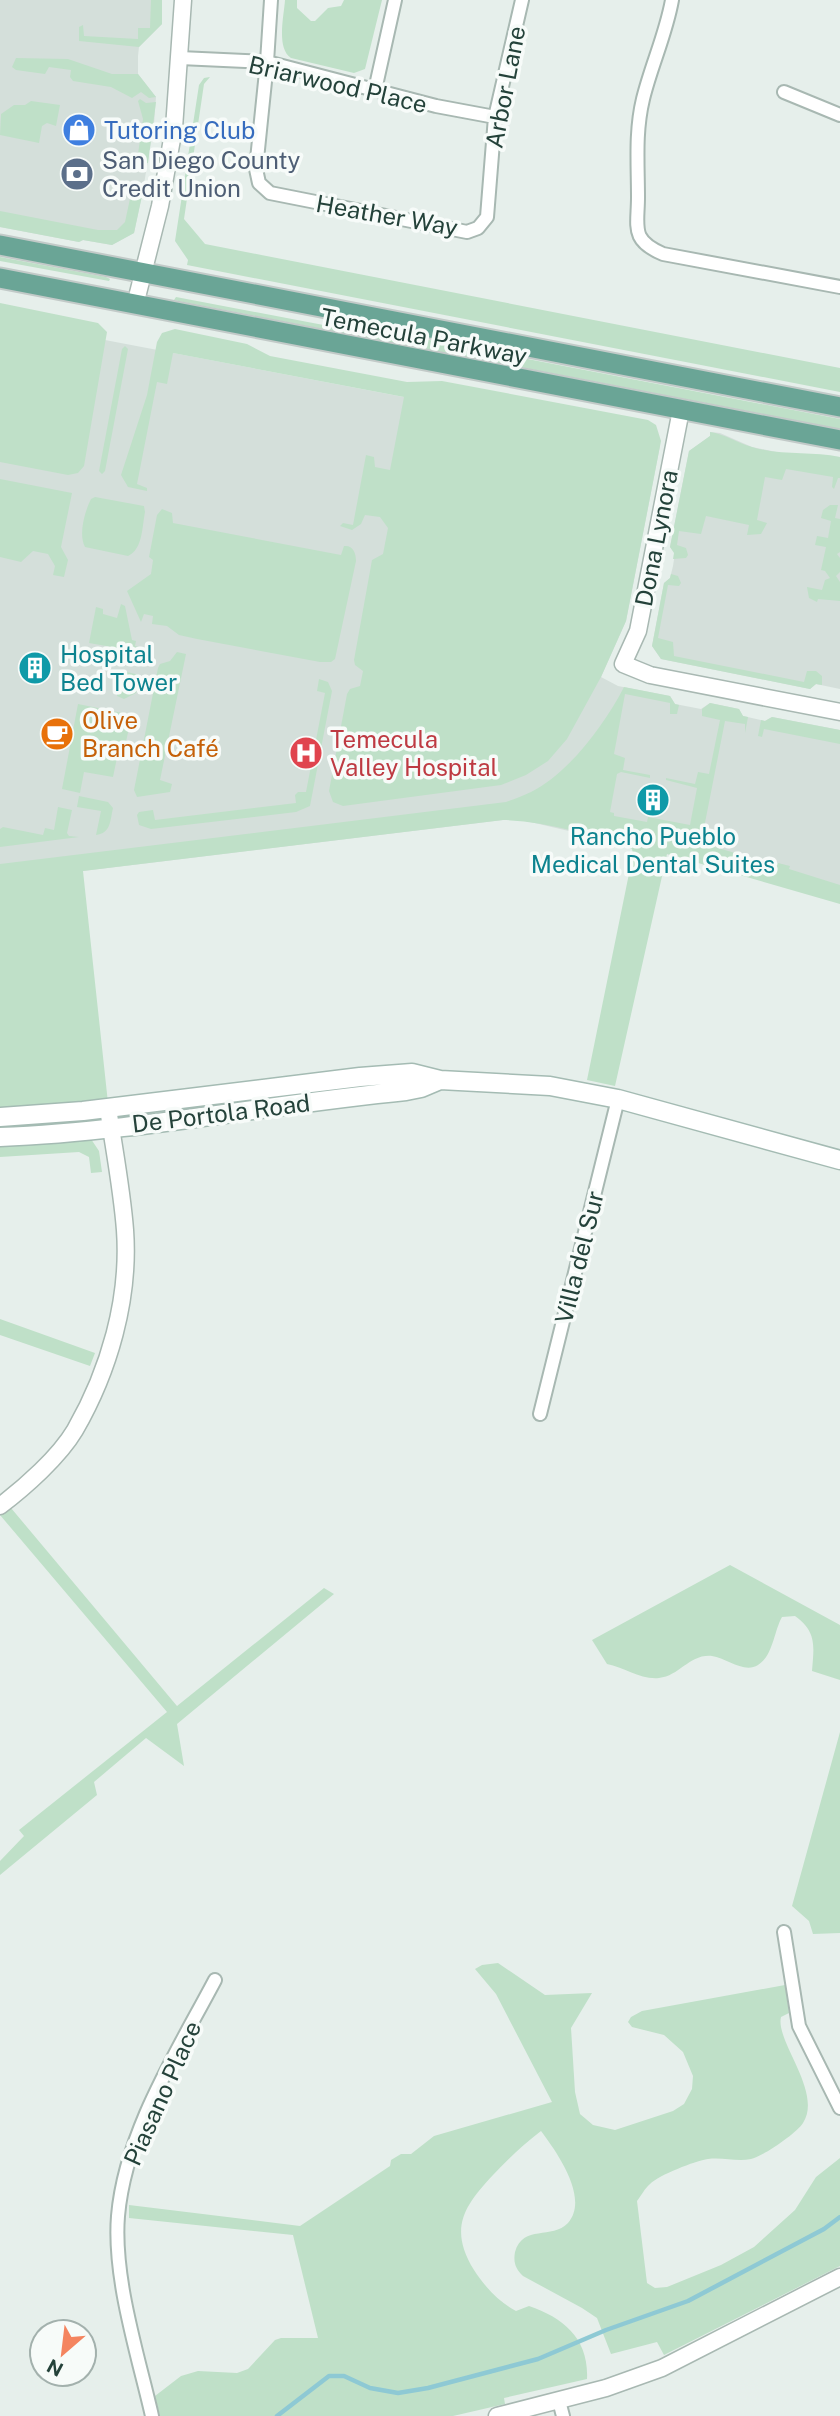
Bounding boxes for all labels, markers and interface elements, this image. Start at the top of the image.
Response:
street label: Arbor Lane [479,24,531,150]
street label: Briarwood Place [246,50,430,118]
shop icon: Tutoring Club [60,111,98,149]
place label: Tutoring Club [104,116,255,144]
place label: San Diego County Credit Union [102,146,301,202]
bank icon: San Diego County Credit Union [58,155,96,193]
street label: Heather Way [314,189,460,241]
street label: Temecula Parkway [318,302,530,370]
street label: Dona Lynora [629,467,683,609]
place label: Hospital Bed Tower [60,640,177,696]
building icon: Hospital Bed Tower [16,649,54,687]
place label: Olive Branch Café [82,706,219,762]
cafe icon: Olive Branch Café [38,715,76,753]
place label: Temecula Valley Hospital [330,725,498,781]
hospital icon: Temecula Valley Hospital [287,734,325,772]
building icon: Rancho Pueblo Medical Dental Suites [634,781,672,819]
place label: Rancho Pueblo Medical Dental Suites [531,822,775,878]
street label: De Portola Road [130,1088,312,1138]
street label: Villa del Sur [549,1188,609,1326]
street label: Piasano Place [118,2016,206,2170]
north arrow [28,2318,98,2388]
text: N [43,2355,67,2381]

